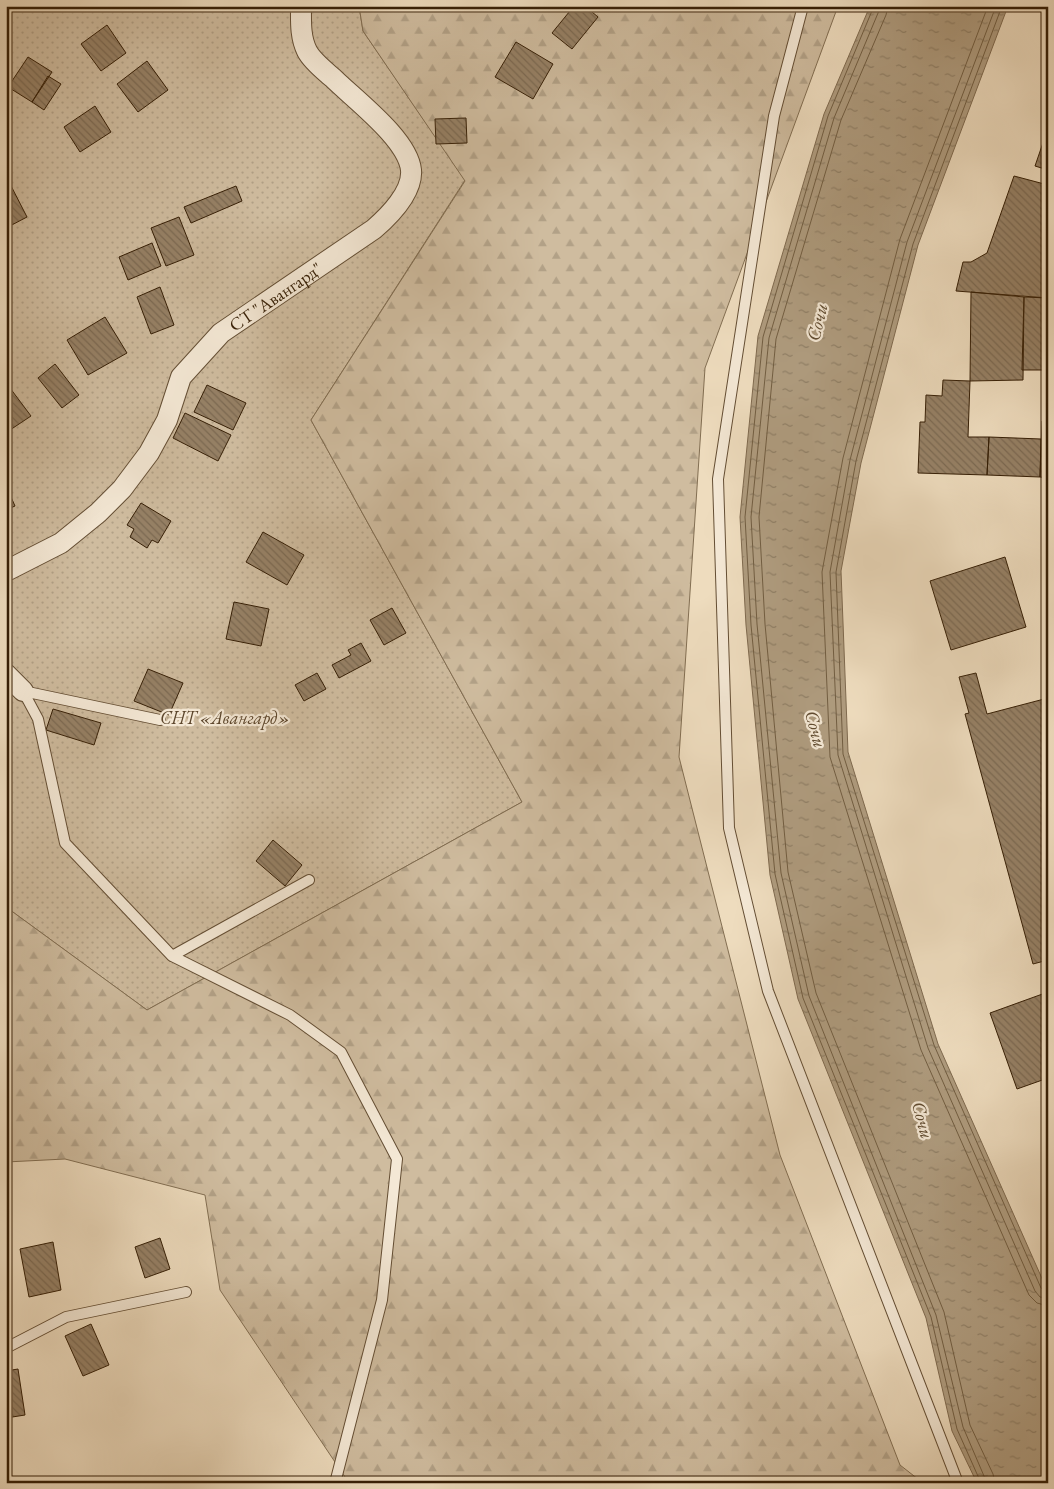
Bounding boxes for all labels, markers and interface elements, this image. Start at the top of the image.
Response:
street label: СТ "Авангард" [224,256,326,336]
water label: Сочи [801,301,833,343]
park label: СНТ «Авангард» [160,706,290,730]
water label: Сочи [799,707,833,751]
water label: Сочи [906,1098,940,1142]

